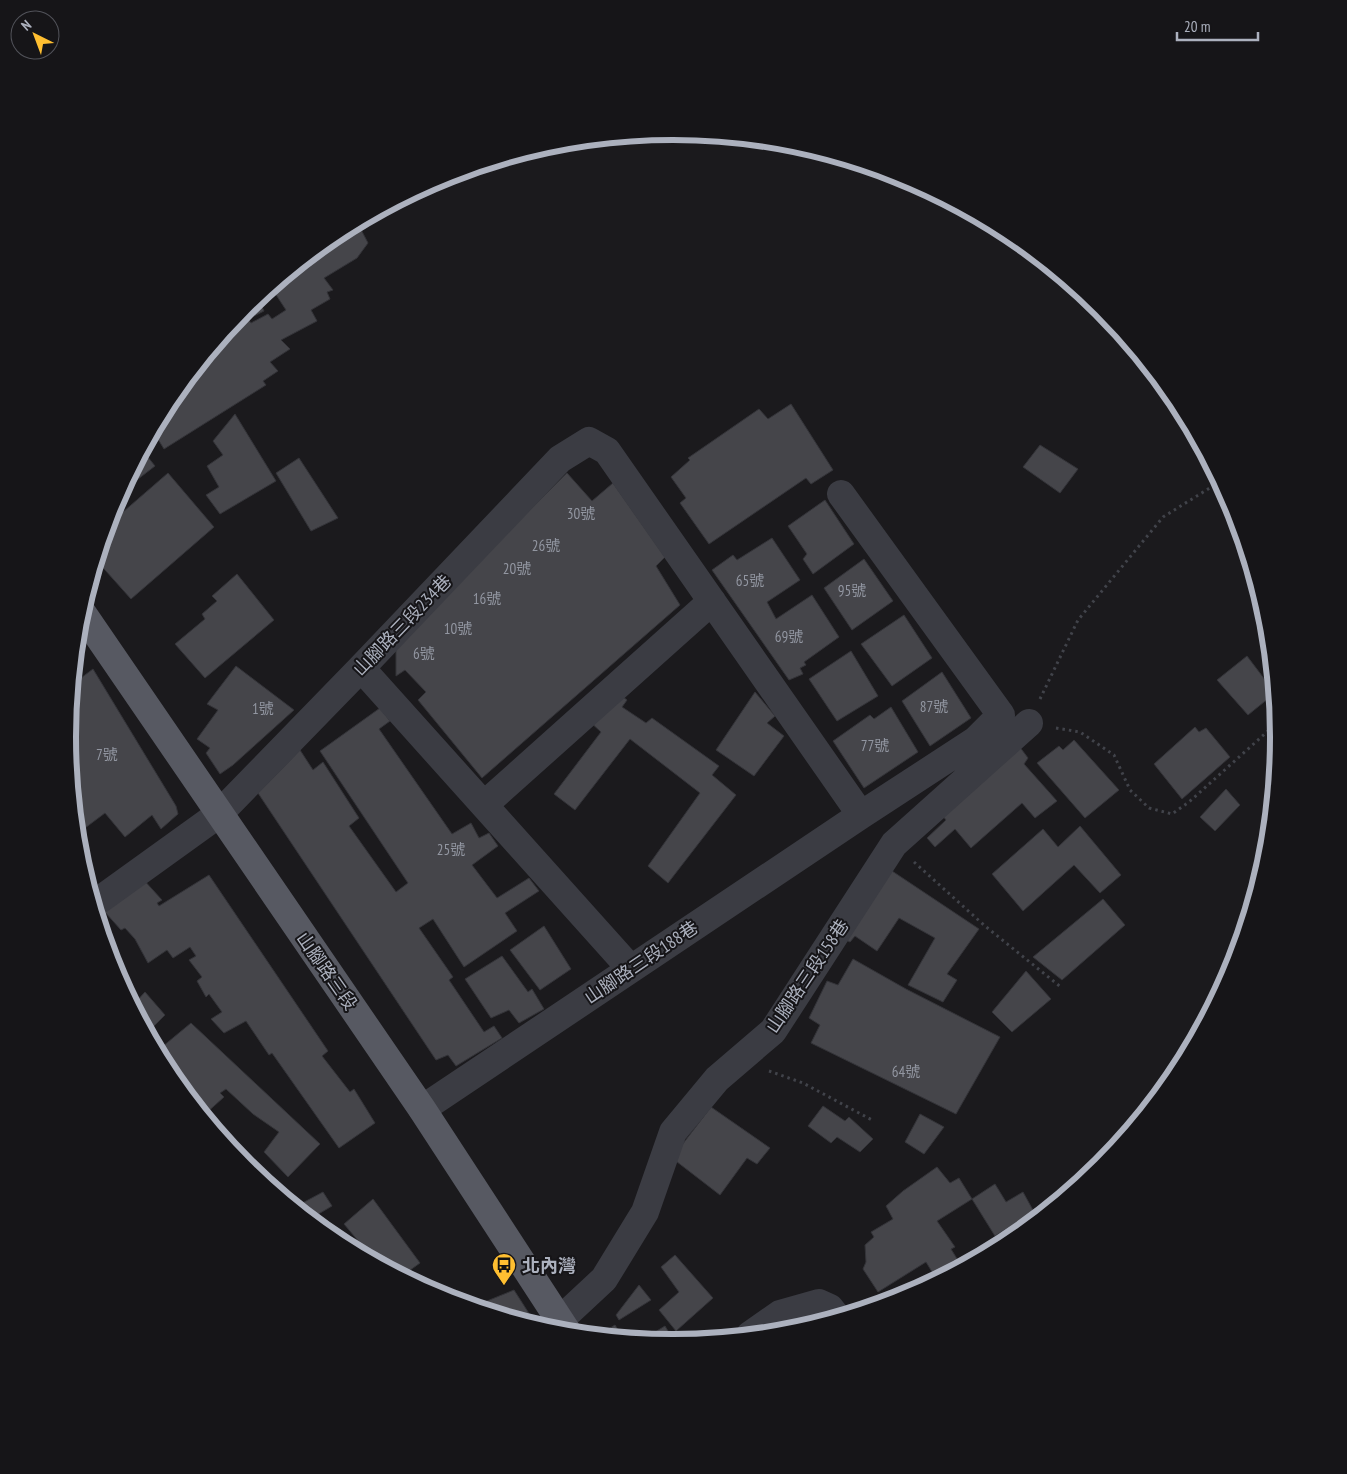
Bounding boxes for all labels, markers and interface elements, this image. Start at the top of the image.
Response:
north arrow [10,10,60,60]
scale bar [1177,10,1258,42]
text: N [17,16,35,35]
text: 20 m [1184,17,1210,36]
house number: 30號 [567,504,595,523]
house number: 26號 [532,536,560,555]
house number: 20號 [503,559,531,578]
street label: 山腳路三段234巷 [348,569,456,681]
house number: 65號 [736,571,764,590]
house number: 95號 [838,581,866,600]
house number: 16號 [473,589,501,608]
house number: 10號 [444,619,472,638]
house number: 69號 [775,627,803,646]
house number: 6號 [413,644,435,663]
house number: 87號 [920,697,948,716]
house number: 1號 [252,699,274,718]
house number: 77號 [861,736,889,755]
house number: 7號 [96,745,118,764]
house number: 25號 [437,840,465,859]
street label: 山腳路三段188巷 [580,915,702,1009]
street label: 山腳路三段158巷 [760,915,854,1037]
street label: 山腳路三段 [292,928,362,1014]
house number: 64號 [892,1062,920,1081]
bus stop icon: 北內灣 [491,1252,517,1286]
place label: 北內灣 [522,1254,576,1277]

